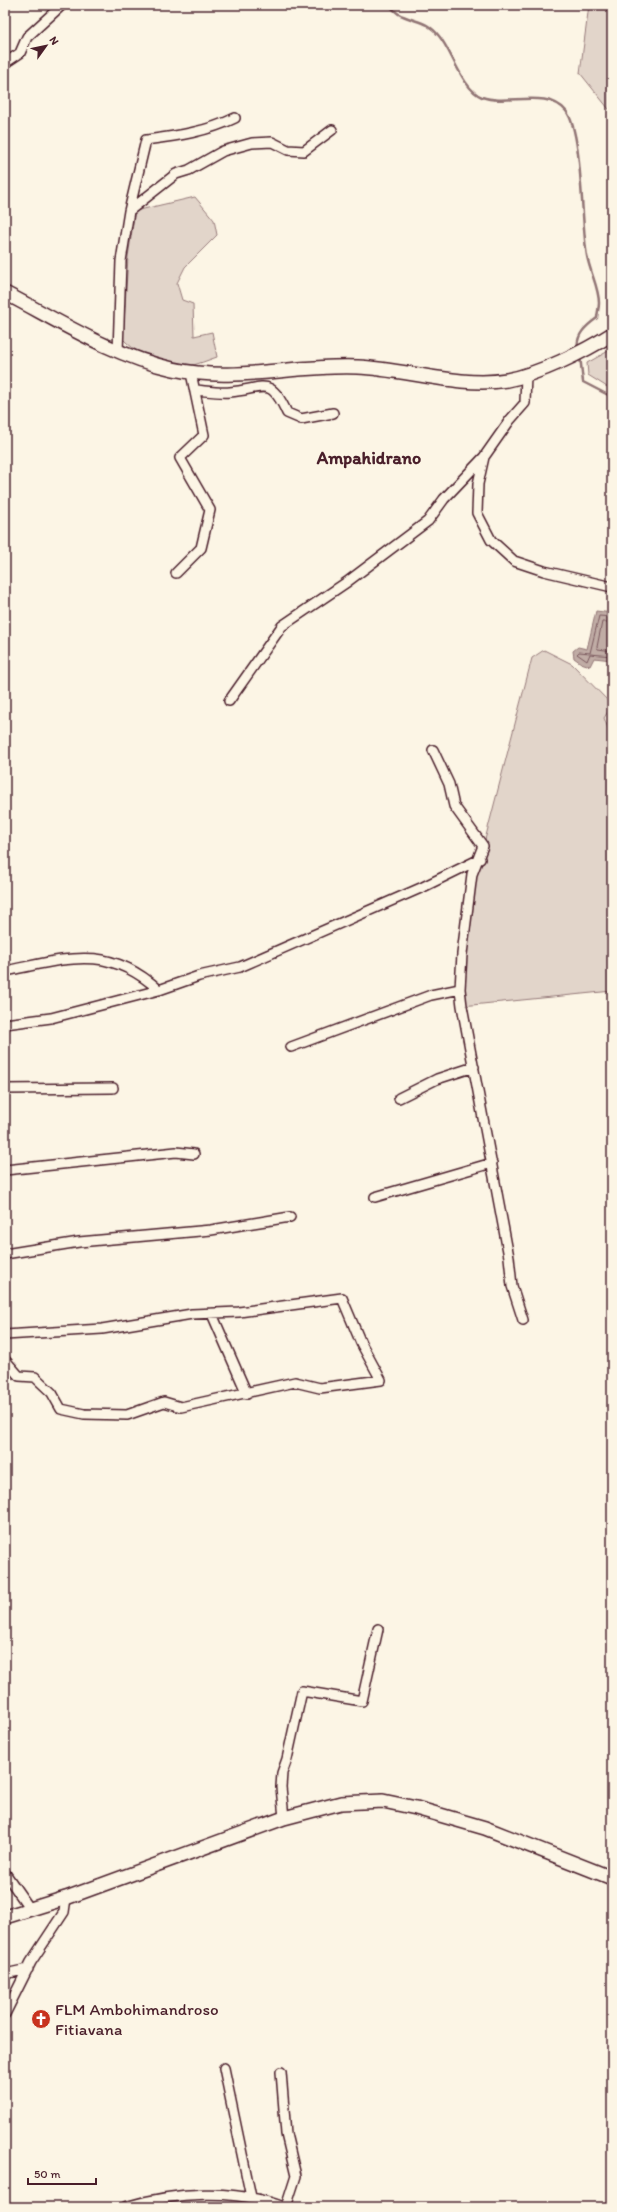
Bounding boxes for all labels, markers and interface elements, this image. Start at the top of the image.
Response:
north arrow [26,26,66,66]
text: N [46,34,61,47]
district label: Ampahidrano [316,447,421,469]
place label: FLM Ambohimandroso Fitiavana [55,1999,219,2039]
church icon: FLM Ambohimandroso Fitiavana [30,2008,52,2030]
scale bar [28,2160,96,2186]
text: 50 m [34,2167,60,2181]

